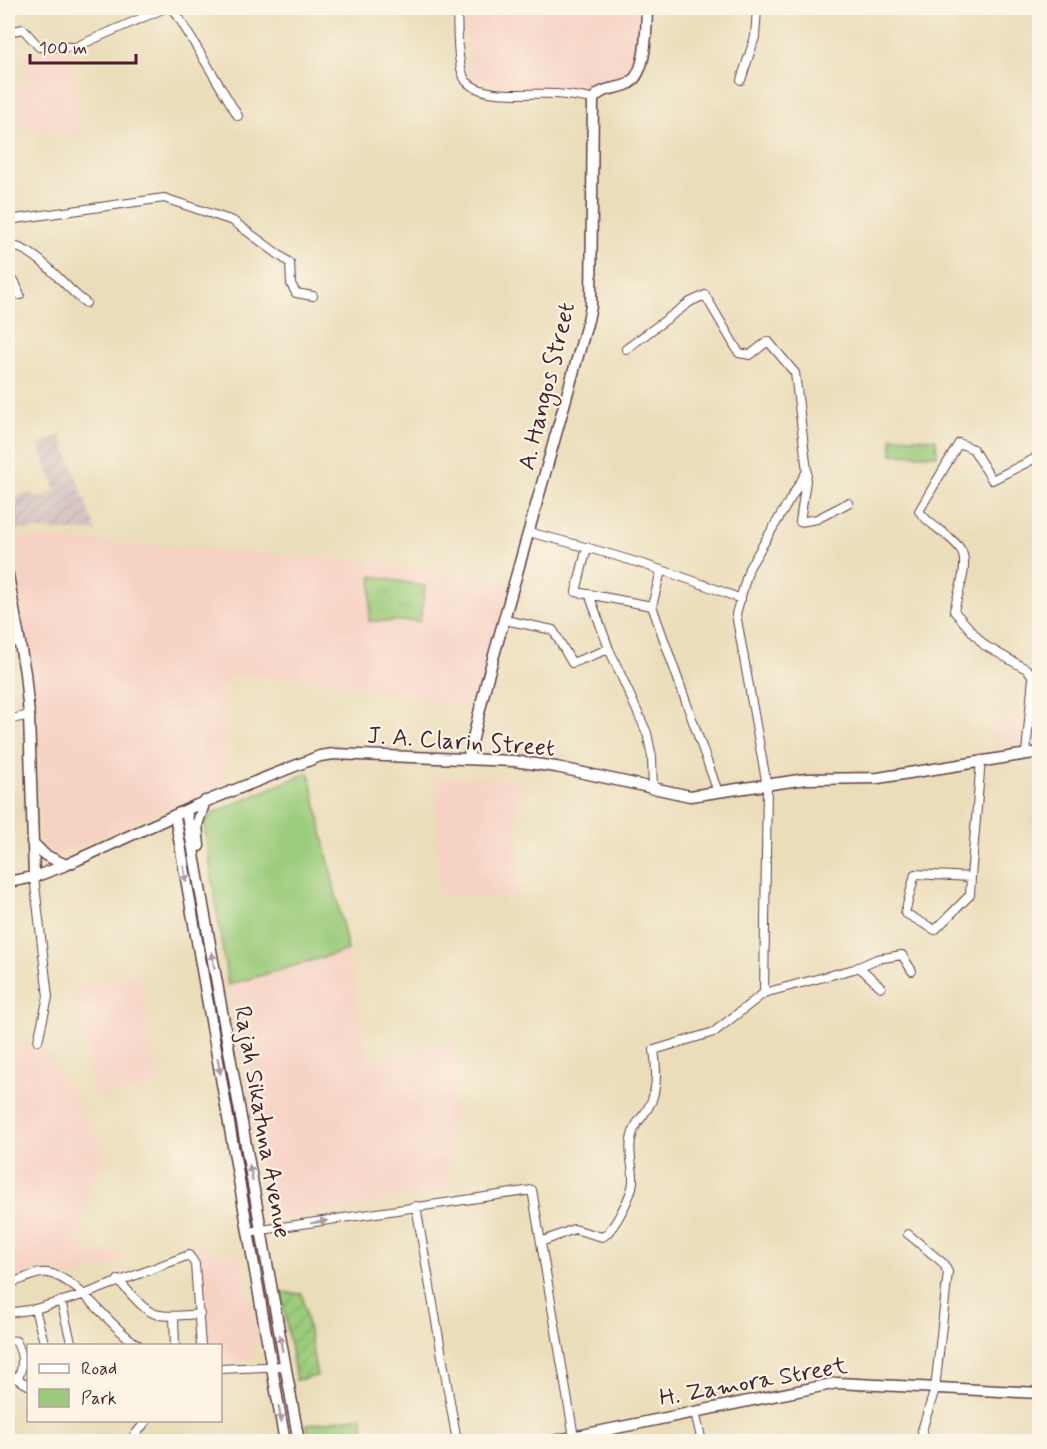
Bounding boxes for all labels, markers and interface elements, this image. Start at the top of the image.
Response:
scale bar [30,27,136,65]
text: 100 m [39,37,87,61]
street label: A. Hangos Street [512,299,585,474]
street label: J. A. Clarin Street [366,720,556,765]
one-way arrow [181,864,190,883]
one-way arrow [208,951,217,970]
street label: Rajah Sikatuna Avenue [226,1004,297,1241]
one-way arrow [215,1056,224,1075]
one-way arrow [246,1163,255,1182]
one-way arrow [310,1217,329,1226]
one-way arrow [276,1333,285,1352]
legend [27,1344,222,1422]
street label: H. Zamora Street [657,1351,850,1414]
text: Road [81,1357,117,1381]
text: Park [81,1387,117,1411]
one-way arrow [276,1405,285,1424]

